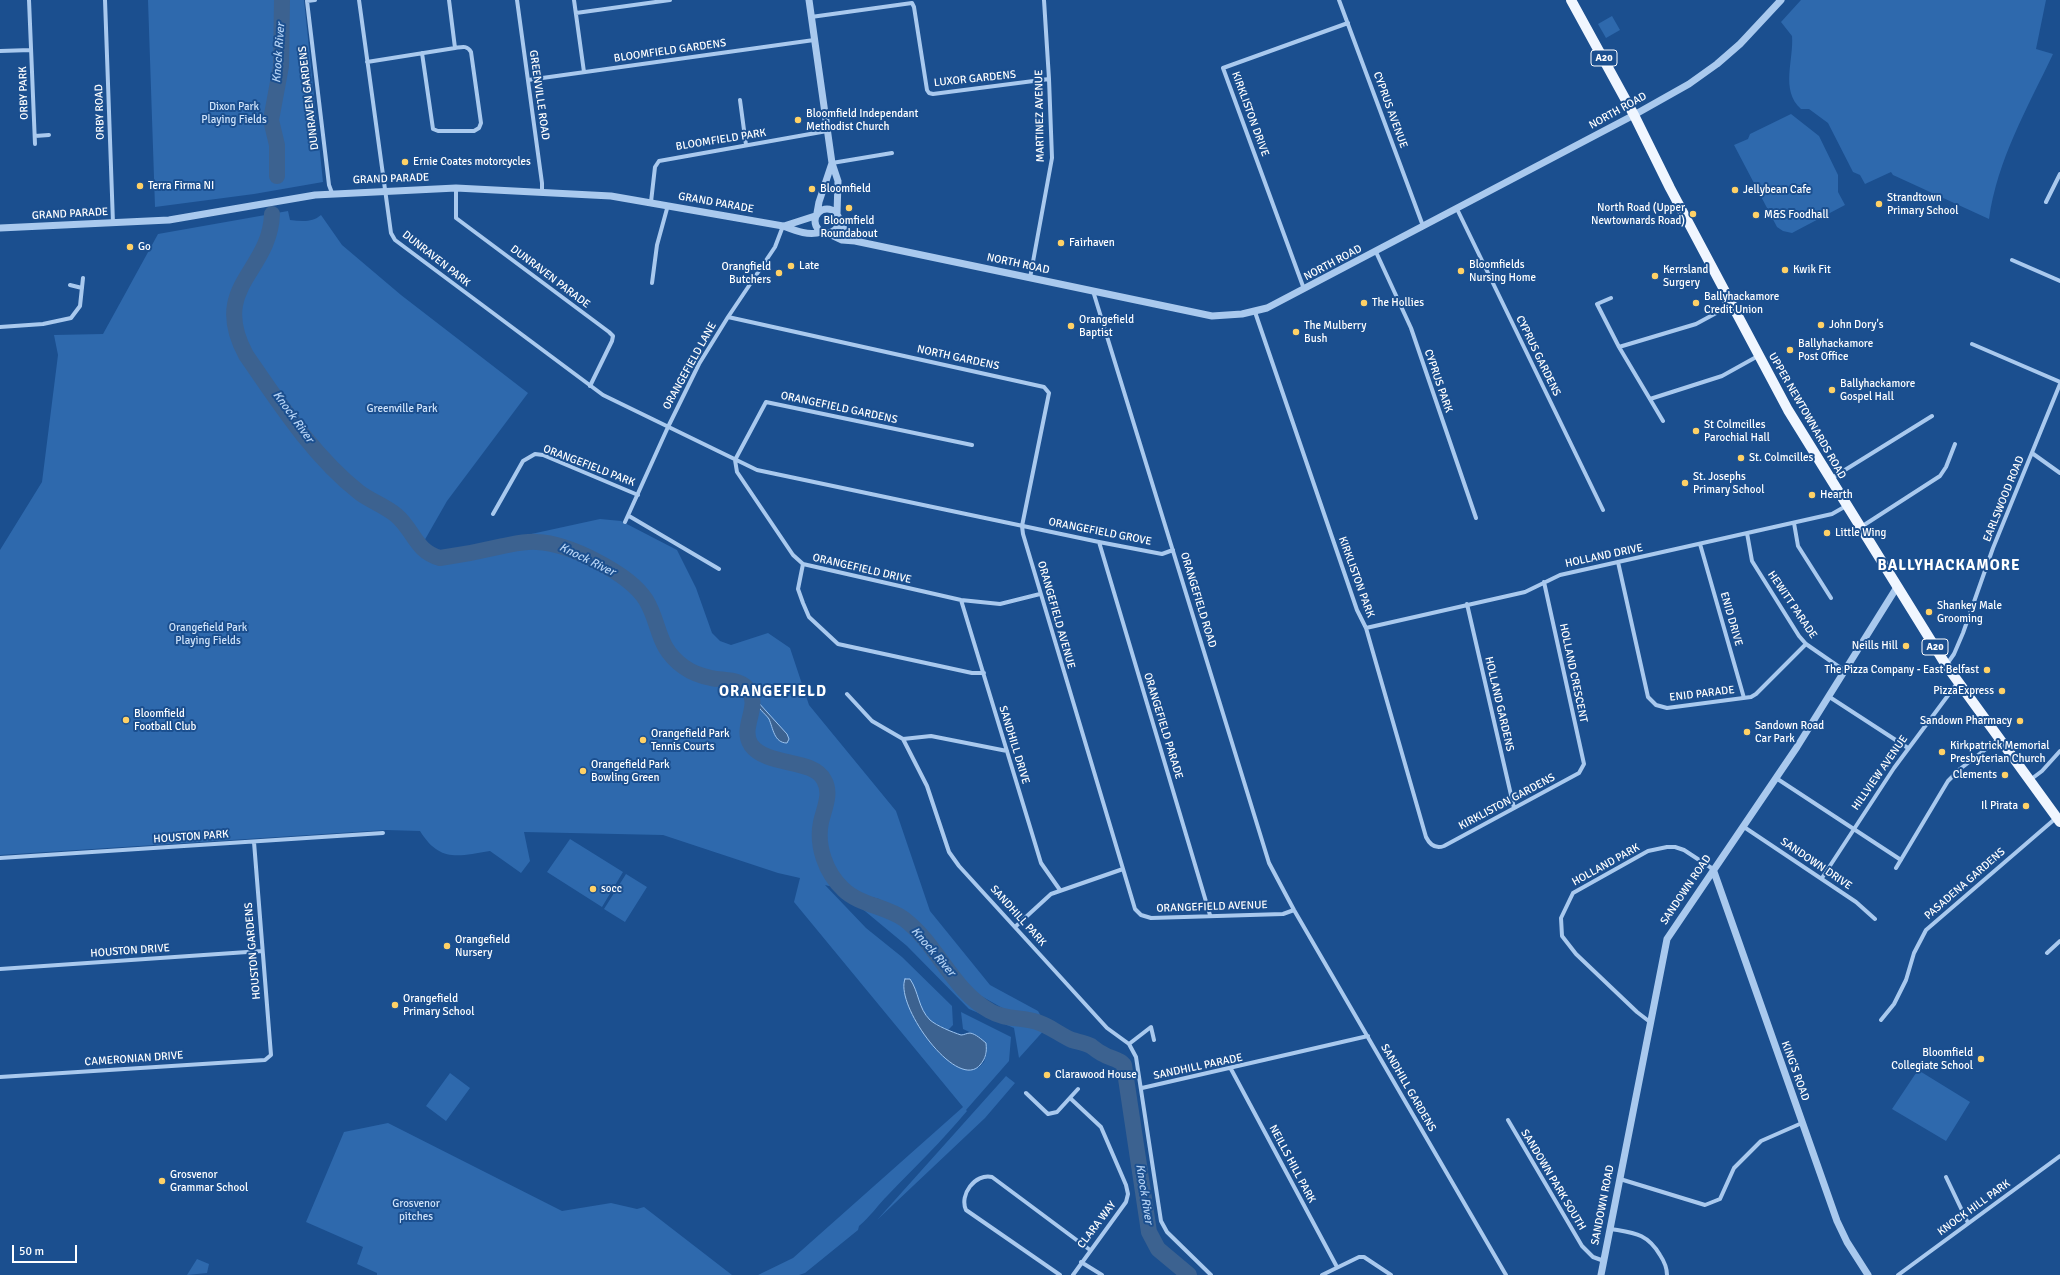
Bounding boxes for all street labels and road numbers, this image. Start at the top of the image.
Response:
street label: BLOOMFIELD GARDENS [613,37,727,65]
street label: DUNRAVEN GARDENS [296,45,322,151]
street label: GREENVILLE ROAD [526,49,552,141]
road number: A20 [1591,50,1617,66]
street label: ORBY PARK [16,66,32,120]
street label: LUXOR GARDENS [933,68,1017,90]
street label: MARTINEZ AVENUE [1033,69,1047,163]
street label: KIRKLISTON DRIVE [1229,70,1271,158]
street label: CYPRUS AVENUE [1370,70,1410,150]
street label: ORBY ROAD [92,84,108,140]
street label: NORTH ROAD [1587,90,1649,132]
street label: BLOOMFIELD PARK [675,126,767,154]
street label: GRAND PARADE [353,171,429,187]
street label: GRAND PARADE [677,190,755,216]
street label: GRAND PARADE [32,205,108,223]
street label: DUNRAVEN PARK [399,228,473,290]
street label: NORTH ROAD [1302,242,1364,284]
street label: DUNRAVEN PARADE [508,243,592,311]
street label: NORTH ROAD [985,251,1051,277]
street label: CYPRUS GARDENS [1513,314,1563,398]
street label: ORANGEFIELD LANE [661,320,719,412]
street label: NORTH GARDENS [916,343,1000,373]
street label: CYPRUS PARK [1421,348,1455,414]
street label: UPPER NEWTOWNARDS ROAD [1765,350,1849,482]
street label: ORANGEFIELD GARDENS [779,389,899,427]
street label: ORANGEFIELD PARK [541,442,637,490]
street label: EARLSWOOD ROAD [1981,454,2027,544]
street label: ORANGEFIELD GROVE [1047,516,1153,548]
street label: KIRKLISTON PARK [1335,535,1377,619]
street label: HOLLAND DRIVE [1564,541,1644,571]
street label: ORANGEFIELD DRIVE [811,551,913,587]
street label: ORANGEFIELD ROAD [1177,551,1219,649]
street label: ORANGEFIELD AVENUE [1034,560,1078,670]
street label: HEWITT PARADE [1765,569,1819,641]
street label: ENID DRIVE [1717,590,1745,648]
street label: HOLLAND CRESCENT [1556,622,1590,724]
road number: A20 [1922,639,1948,655]
street label: HOLLAND GARDENS [1482,655,1516,753]
street label: ORANGEFIELD PARADE [1141,671,1185,781]
street label: ENID PARADE [1669,683,1735,705]
street label: SANDHILL DRIVE [996,704,1032,786]
street label: HILLVIEW AVENUE [1849,733,1911,813]
street label: KIRKLISTON GARDENS [1457,771,1557,833]
street label: HOUSTON PARK [153,828,229,846]
street label: SANDOWN DRIVE [1778,835,1854,893]
street label: HOLLAND PARK [1570,841,1642,889]
street label: PASADENA GARDENS [1922,845,2008,923]
street label: SANDOWN ROAD [1658,853,1714,927]
street label: SANDHILL PARK [987,883,1049,949]
street label: ORANGEFIELD AVENUE [1156,898,1268,916]
street label: HOUSTON GARDENS [242,902,264,1000]
street label: HOUSTON DRIVE [90,942,170,960]
street label: KING'S ROAD [1778,1039,1812,1103]
street label: SANDHILL GARDENS [1378,1042,1438,1134]
street label: CAMERONIAN DRIVE [84,1049,184,1069]
street label: SANDHILL PARADE [1152,1051,1244,1083]
street label: NEILLS HILL PARK [1266,1123,1318,1205]
street label: SANDOWN PARK SOUTH [1518,1127,1588,1233]
street label: SANDOWN ROAD [1589,1164,1617,1246]
street label: KNOCK HILL PARK [1935,1177,2013,1239]
street label: CLARA WAY [1075,1199,1119,1251]

